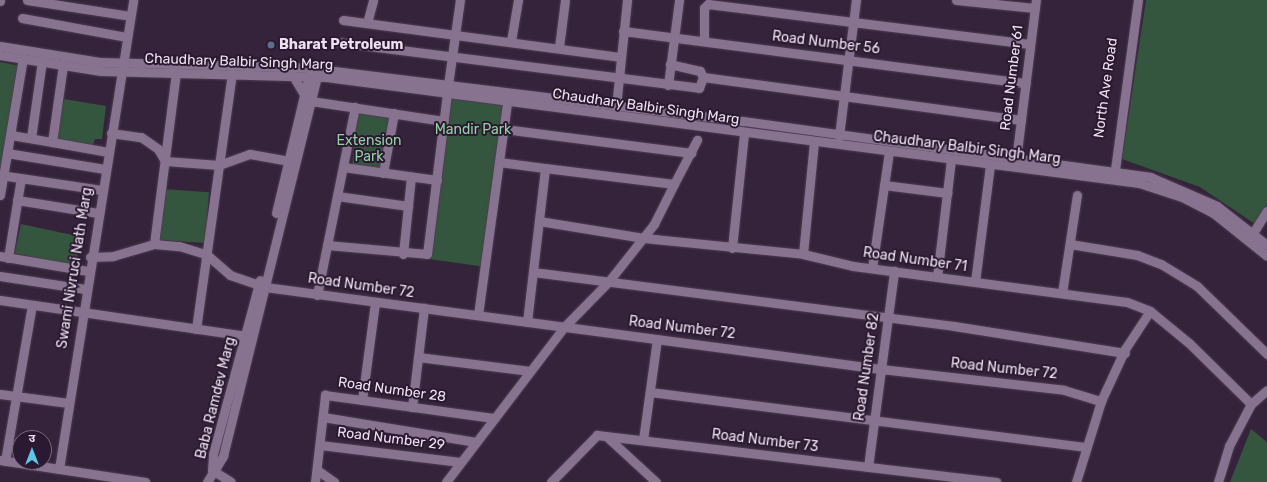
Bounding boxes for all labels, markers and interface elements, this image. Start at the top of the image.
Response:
street label: Road Number 61 [997,24,1027,132]
street label: Road Number 56 [771,28,881,58]
place label: Bharat Petroleum [279,37,403,53]
street label: North Ave Road [1091,37,1121,139]
marker: Bharat Petroleum [266,40,276,50]
street label: Chaudhary Balbir Singh Marg [144,50,334,74]
street label: Chaudhary Balbir Singh Marg [551,86,741,128]
park label: Mandir Park [435,122,511,138]
street label: Chaudhary Balbir Singh Marg [872,128,1062,168]
park label: Extension Park [337,133,401,166]
street label: Swami Nivruci Nath Marg [54,186,96,350]
street label: Road Number 71 [862,244,968,276]
street label: Road Number 72 [307,270,415,302]
street label: Road Number 82 [851,312,883,422]
street label: Road Number 72 [628,313,736,343]
street label: Baba Ramdev Marg [193,335,239,461]
street label: Road Number 72 [950,355,1058,383]
street label: Road Number 28 [337,374,447,406]
street label: Road Number 29 [336,424,446,454]
street label: Road Number 73 [711,426,819,456]
north arrow [12,430,52,470]
text: उ [29,432,35,445]

